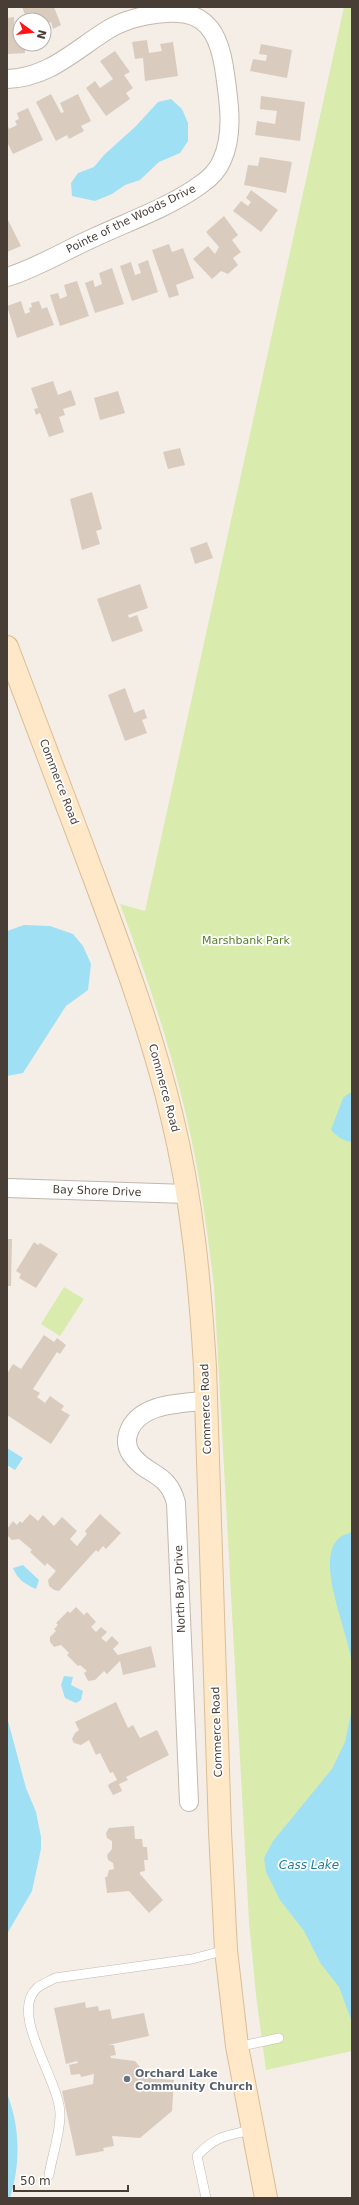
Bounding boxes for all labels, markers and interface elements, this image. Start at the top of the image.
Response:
north arrow [12,12,52,52]
text: N [34,28,49,41]
street label: Pointe of the Woods Drive [64,182,198,256]
street label: Commerce Road [37,737,81,827]
park label: Marshbank Park [202,934,291,947]
street label: Commerce Road [146,1042,182,1134]
street label: Bay Shore Drive [52,1183,142,1199]
street label: Commerce Road [198,1363,214,1455]
street label: North Bay Drive [172,1545,188,1633]
street label: Commerce Road [209,1686,225,1778]
water label: Cass Lake [279,1858,339,1872]
place label: Orchard Lake Community Church [135,2067,253,2093]
marker: Orchard Lake Community Church [122,2074,132,2084]
scale bar [14,2167,128,2193]
text: 50 m [20,2174,51,2188]

